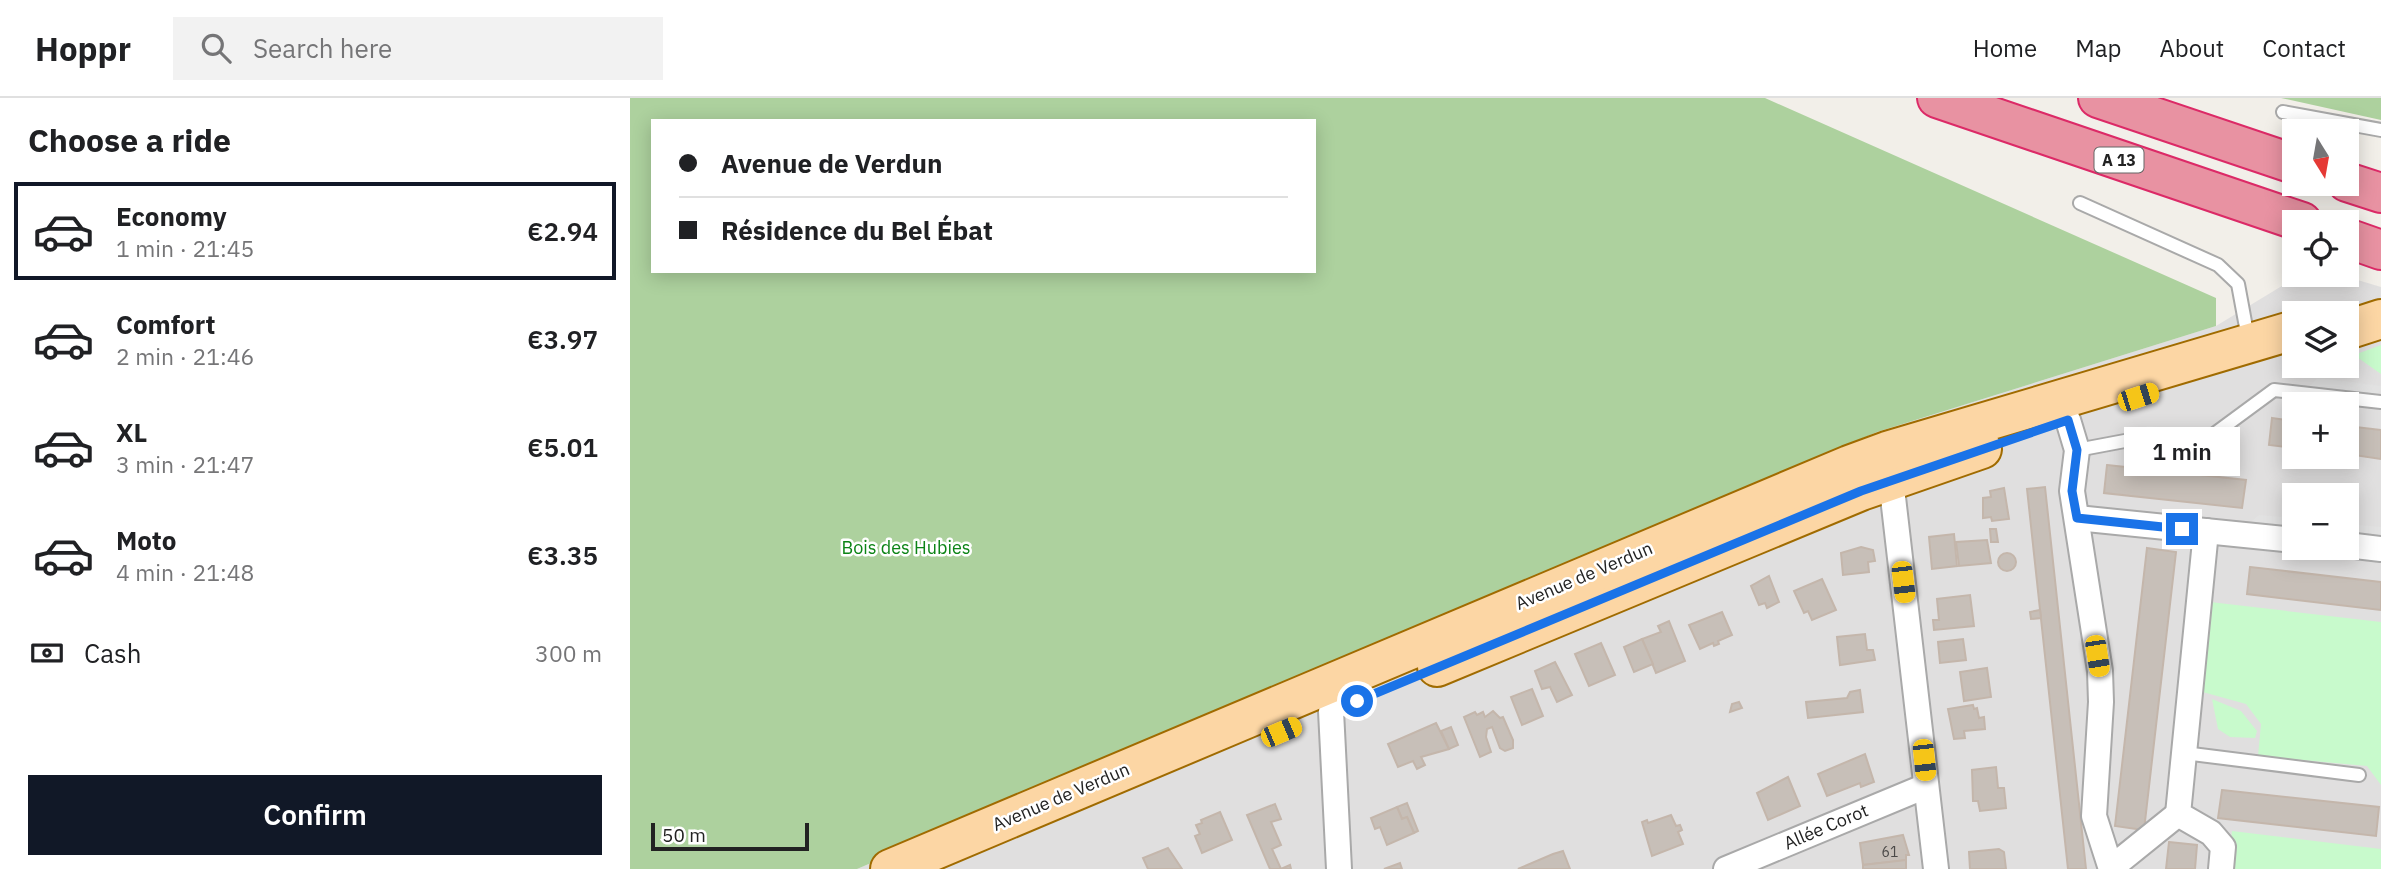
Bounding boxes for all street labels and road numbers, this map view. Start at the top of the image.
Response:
road number: A 13 [2094,148,2144,172]
street label: Avenue de Verdun [1512,536,1656,615]
street label: Avenue de Verdun [989,757,1133,836]
street label: Allée Corot [1780,798,1871,855]

